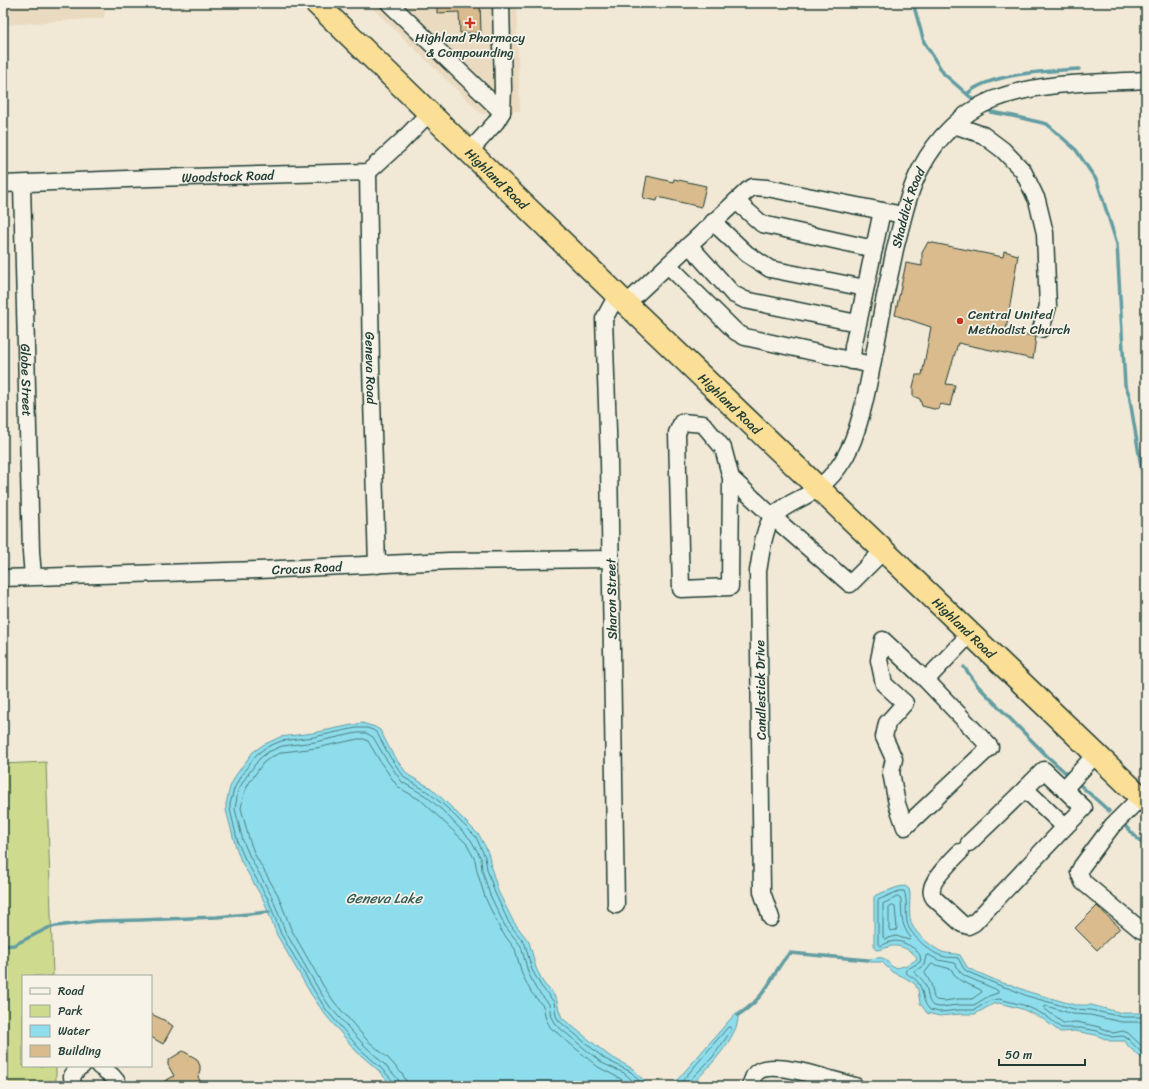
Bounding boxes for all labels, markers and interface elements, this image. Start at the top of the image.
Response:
marker: Highland Pharmacy & Compounding [465,18,475,28]
place label: Highland Pharmacy & Compounding [415,26,525,64]
street label: Highland Road [459,142,535,216]
street label: Shaddick Road [885,162,932,251]
street label: Woodstock Road [181,164,276,189]
place label: Central United Methodist Church [968,303,1071,341]
marker: Central United Methodist Church [955,316,965,326]
street label: Geneva Road [358,332,383,406]
street label: Globe Street [14,343,39,417]
street label: Highland Road [692,367,768,441]
street label: Crocus Road [271,555,343,581]
street label: Sharon Street [599,557,624,640]
street label: Highland Road [926,591,1002,665]
street label: Candlestick Drive [748,639,773,740]
water label: Geneva Lake [346,886,424,911]
legend [22,975,152,1067]
text: Road [58,980,85,1002]
text: Park [58,1000,83,1022]
text: Water [58,1020,91,1042]
text: Building [58,1040,101,1062]
scale bar [999,1041,1085,1067]
text: 50 m [1005,1044,1032,1066]

